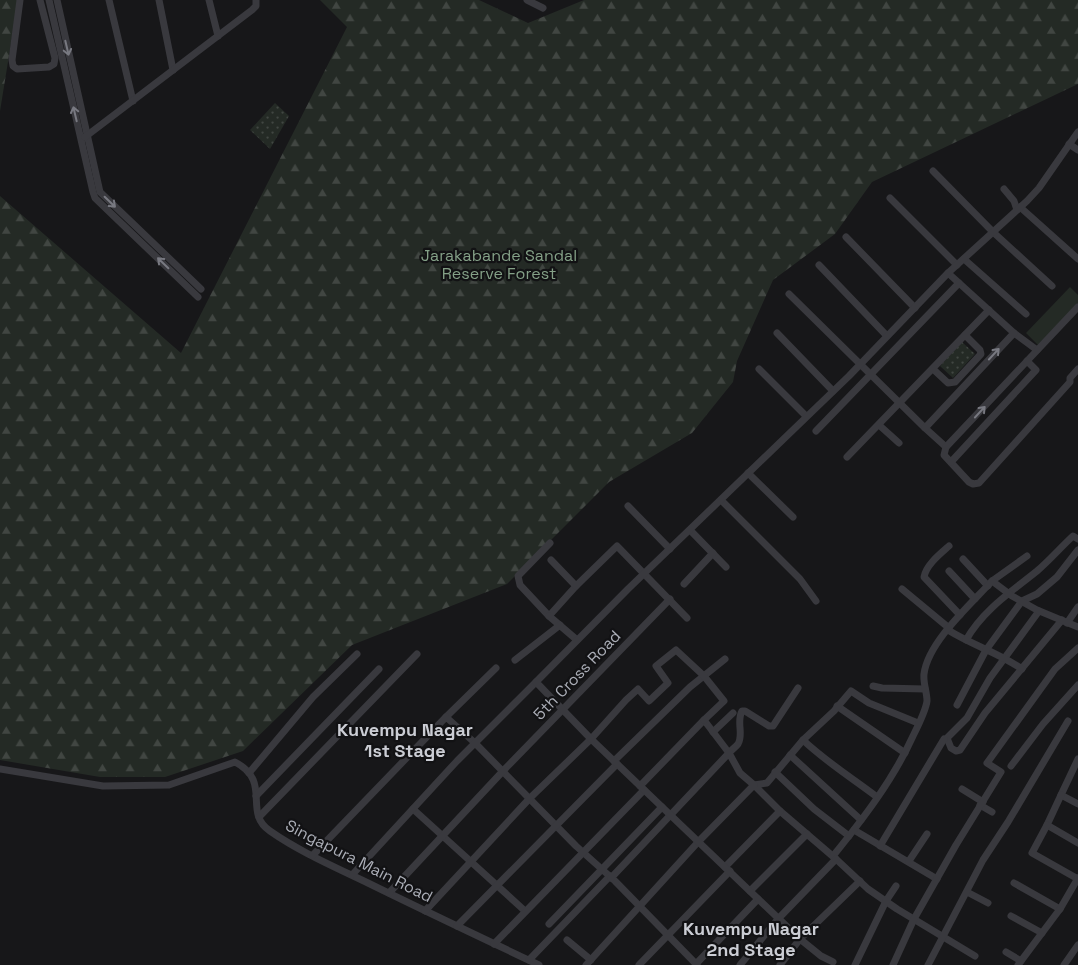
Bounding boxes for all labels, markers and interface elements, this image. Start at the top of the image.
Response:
one-way arrow [63,39,72,55]
one-way arrow [70,106,79,122]
one-way arrow [104,196,116,209]
park label: Jarakabande Sandal Reserve Forest [421,245,577,284]
one-way arrow [156,257,169,269]
one-way arrow [988,348,1000,360]
one-way arrow [974,405,986,418]
street label: 5th Cross Road [529,626,625,724]
district label: Kuvempu Nagar 1st Stage [337,718,473,762]
street label: Singapura Main Road [282,815,436,907]
district label: Kuvempu Nagar 2nd Stage [683,917,819,961]

